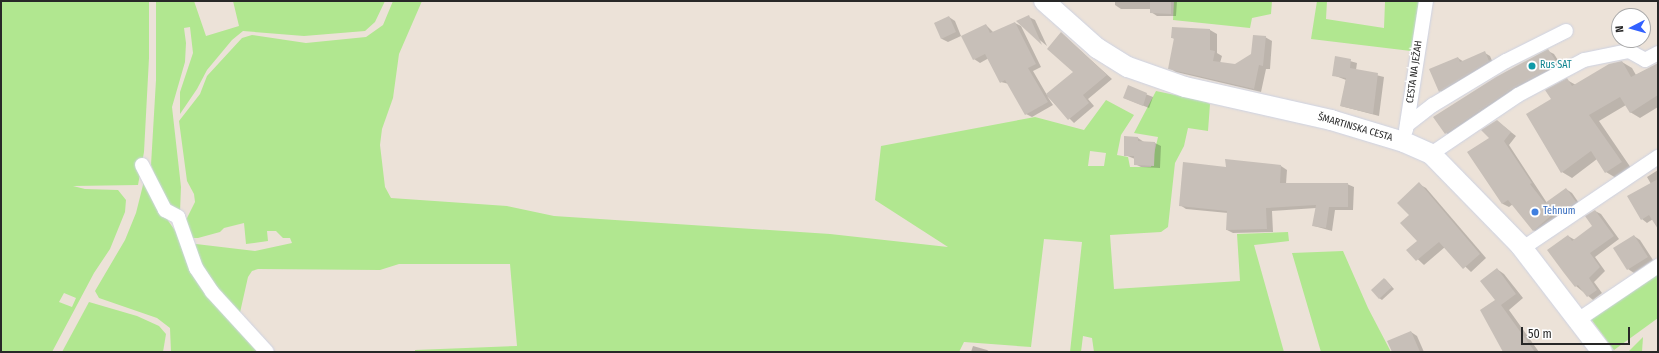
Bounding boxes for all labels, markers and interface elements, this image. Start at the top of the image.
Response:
north arrow [1611,8,1651,48]
text: N [1613,25,1626,33]
street label: CESTA NA JEŽAH [1405,40,1425,104]
place label: Rus SAT [1540,60,1572,72]
marker: Rus SAT [1527,61,1537,71]
street label: ŠMARTINSKA CESTA [1316,112,1394,144]
place label: Tehnum [1543,206,1575,218]
marker: Tehnum [1530,207,1540,217]
scale bar [1523,319,1632,345]
text: 50 m [1528,327,1552,341]

